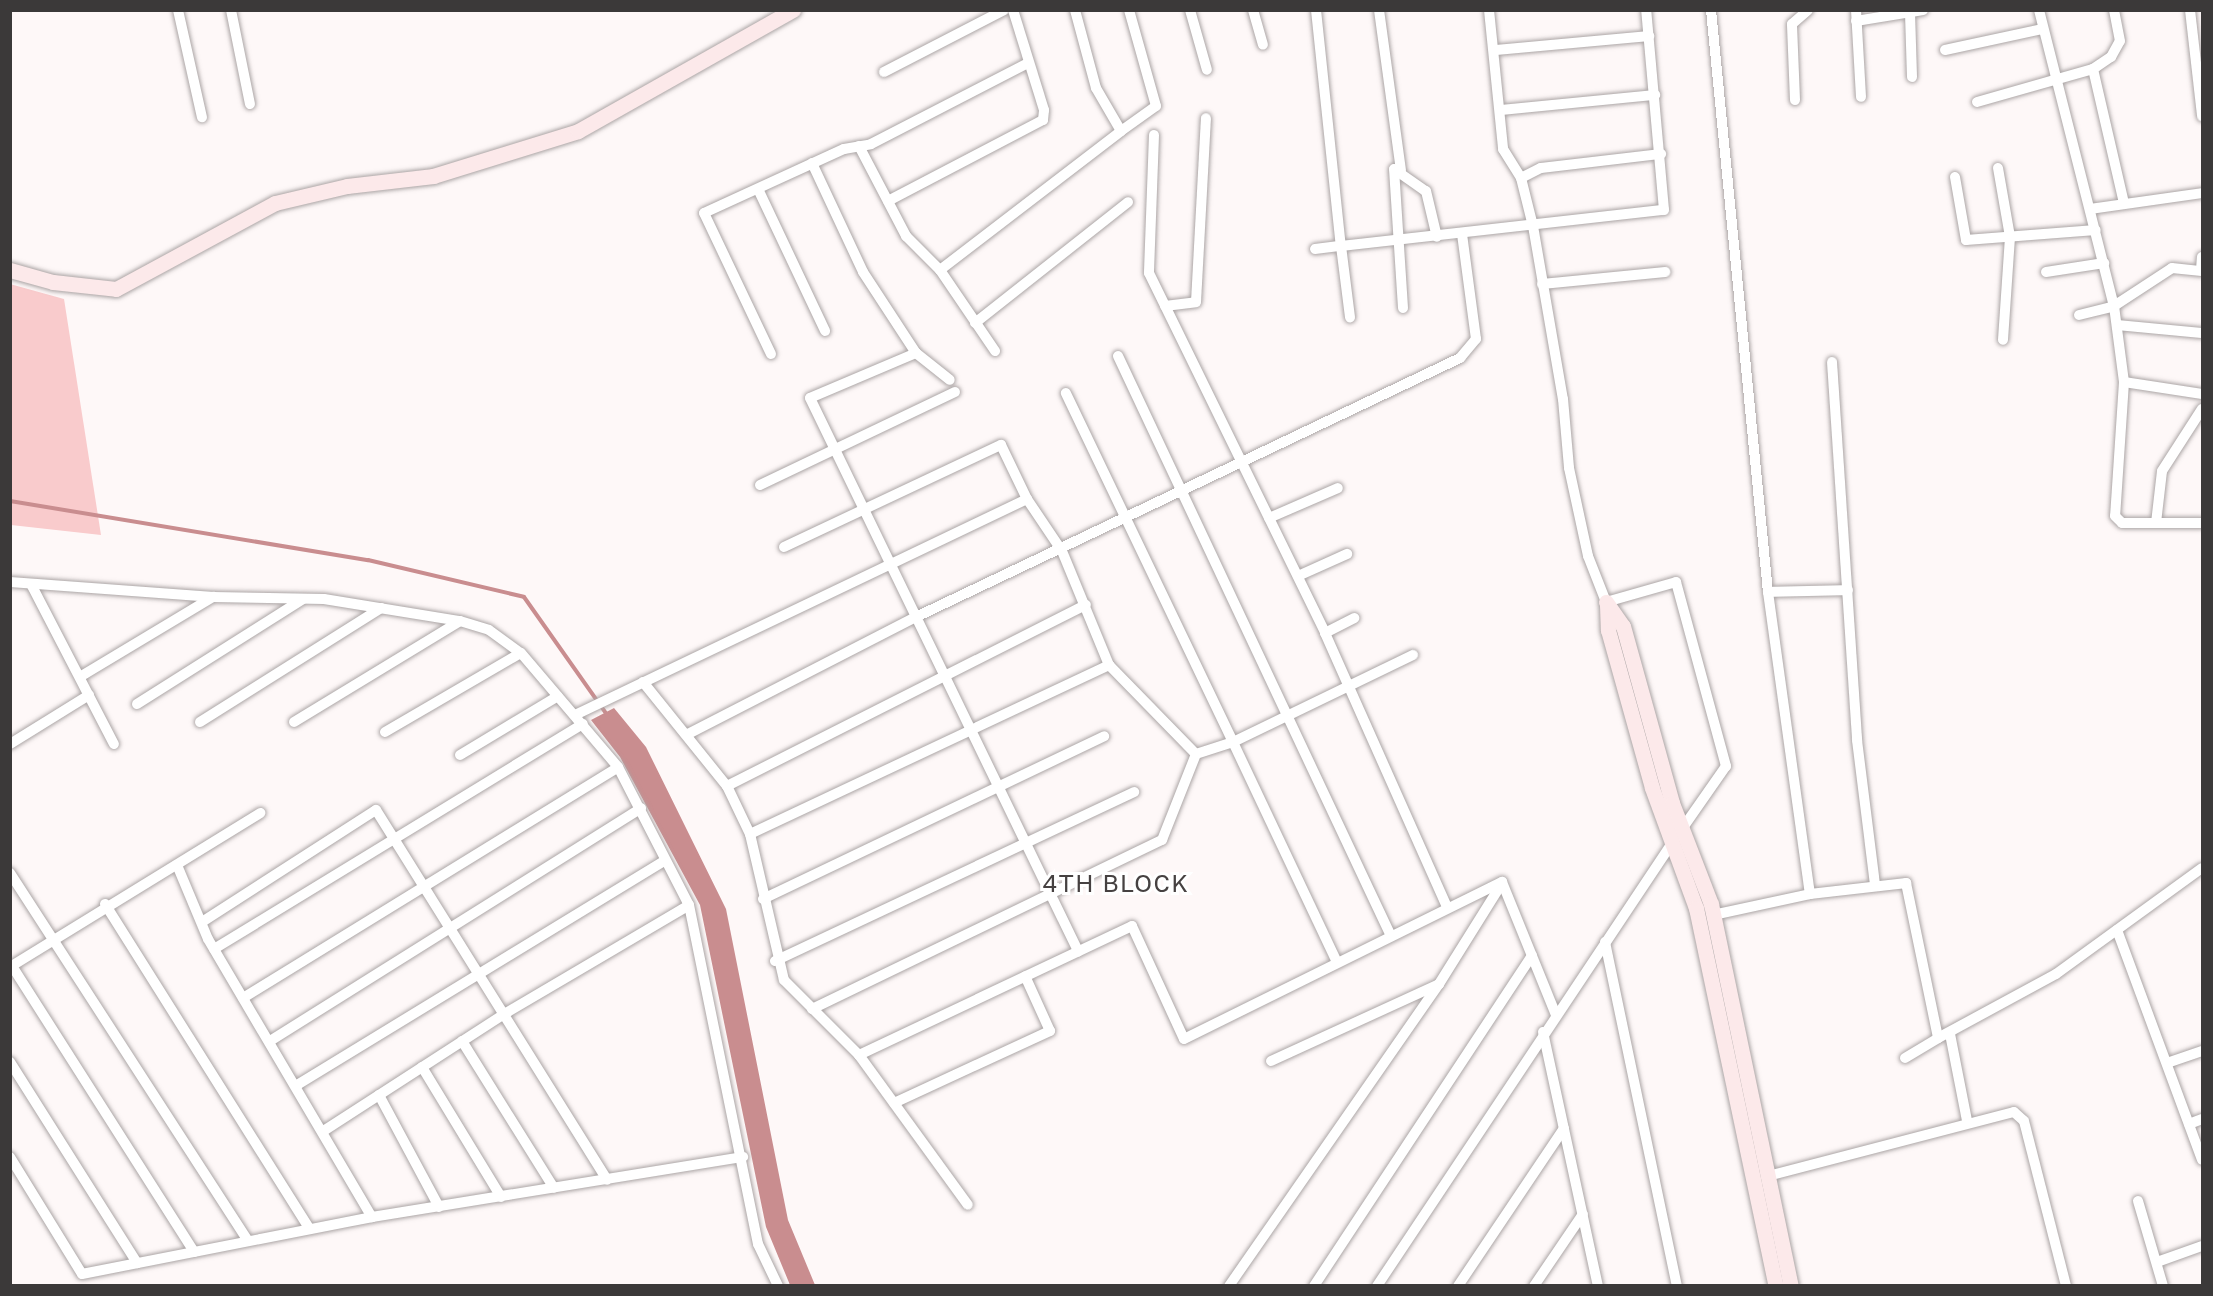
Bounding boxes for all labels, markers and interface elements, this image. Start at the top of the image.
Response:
district label: 4TH BLOCK [1043,869,1189,897]

